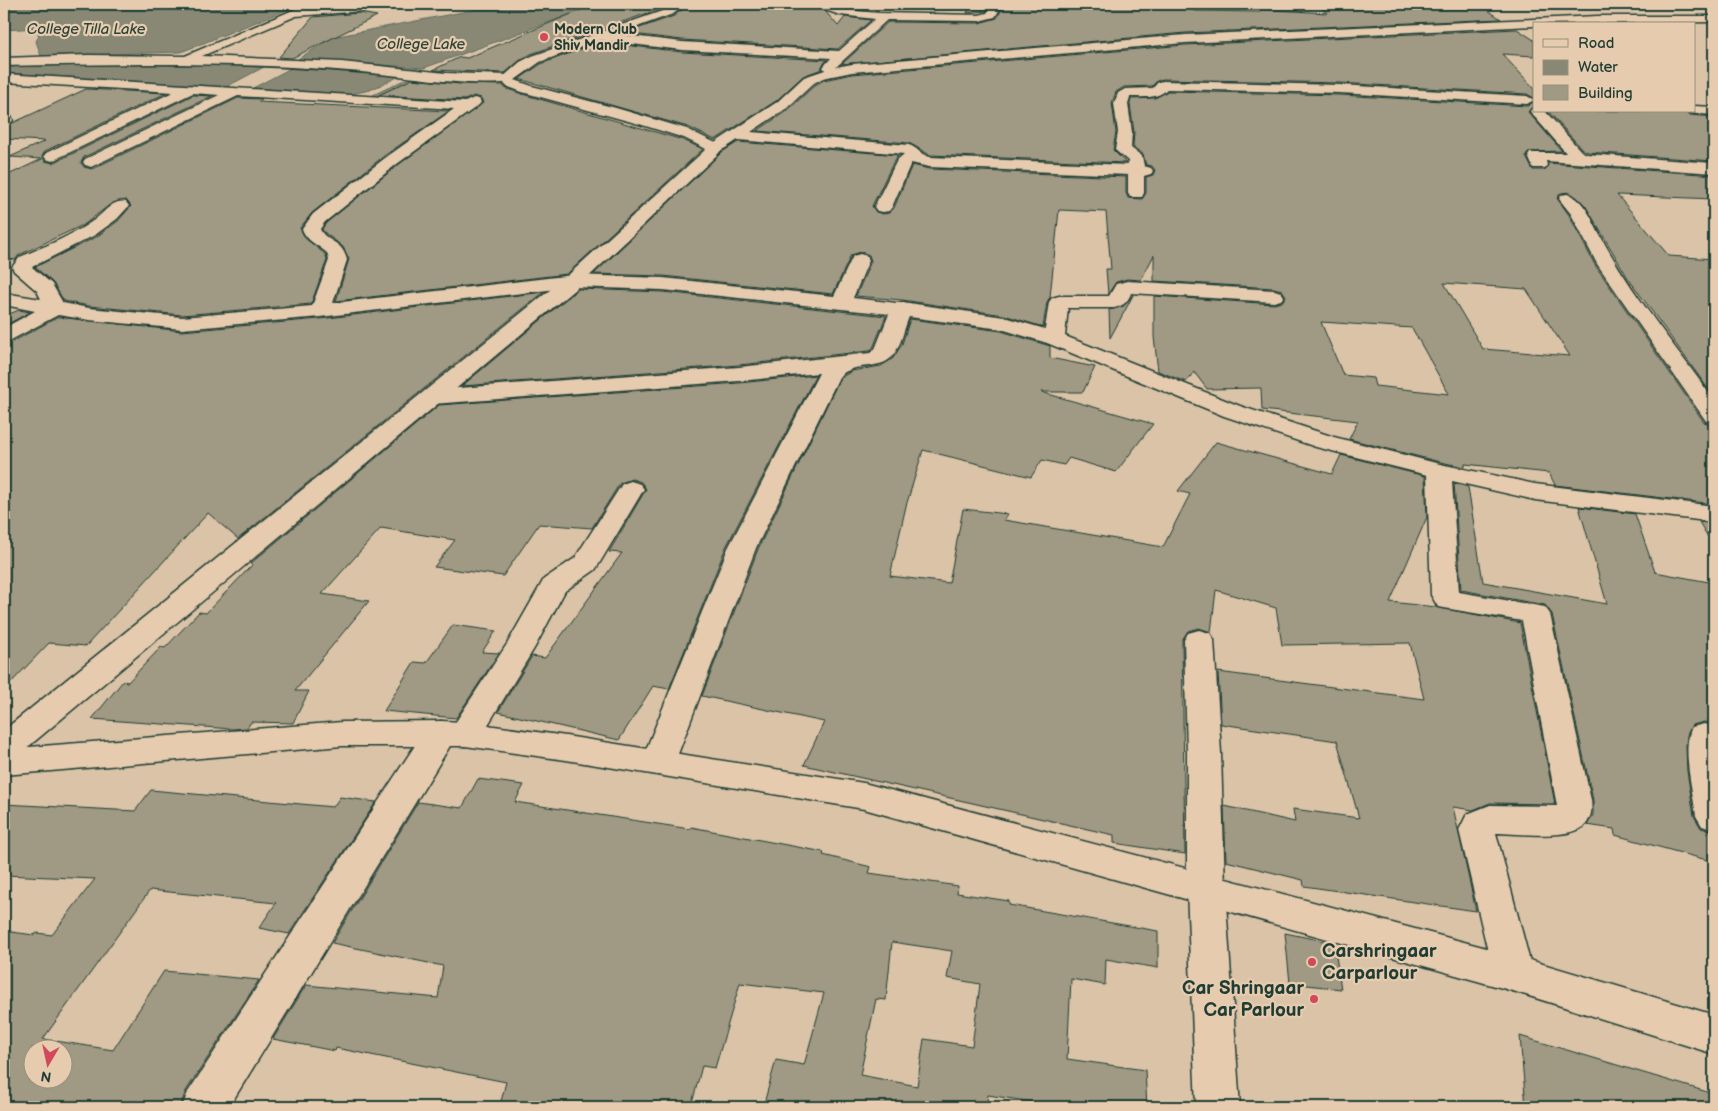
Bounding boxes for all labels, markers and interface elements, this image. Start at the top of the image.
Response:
water label: College Tilla Lake [27,20,146,39]
place label: Modern Club Shiv Mandir [554,21,637,54]
legend [1533,22,1696,112]
marker: Modern Club Shiv Mandir [538,31,550,43]
text: Road [1578,34,1614,53]
water label: College Lake [377,35,466,54]
text: Water [1578,58,1618,77]
text: Building [1578,84,1633,103]
place label: Carshringaar Carparlour [1322,940,1437,985]
marker: Carshringaar Carparlour [1306,956,1318,968]
place label: Car Shringaar Car Parlour [1182,977,1304,1022]
marker: Car Shringaar Car Parlour [1308,993,1320,1005]
north arrow [22,1038,72,1088]
text: N [40,1067,53,1086]

